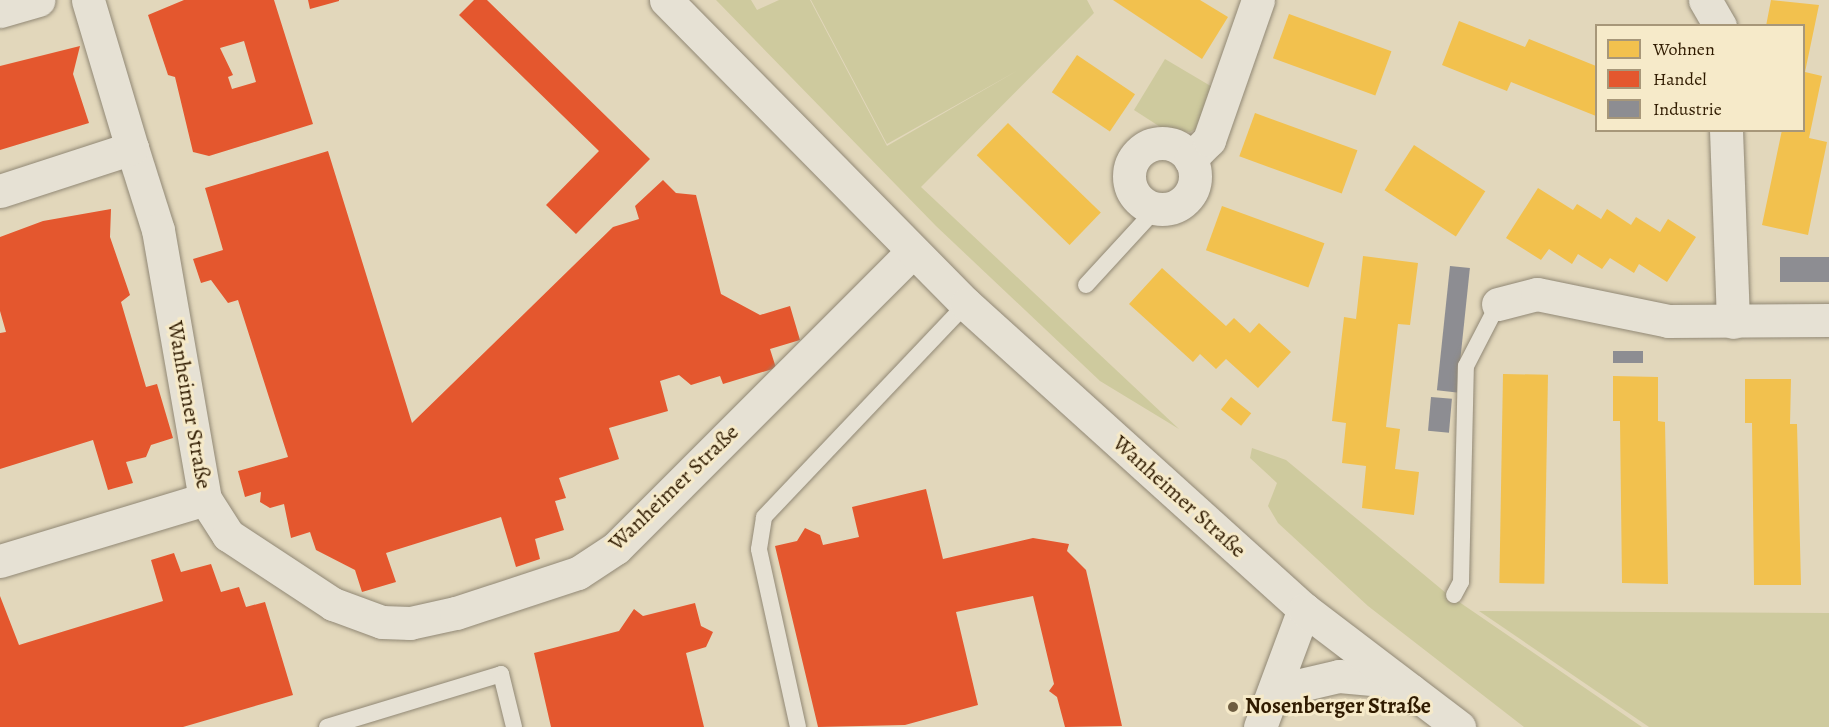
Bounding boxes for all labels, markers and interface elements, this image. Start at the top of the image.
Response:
legend [1595,24,1805,132]
text: Wohnen [1653,37,1715,61]
text: Handel [1653,67,1707,91]
text: Industrie [1653,97,1722,121]
street label: Wanheimer Straße [161,319,217,491]
street label: Wanheimer Straße [604,419,744,557]
street label: Wanheimer Straße [1107,430,1251,564]
place label: Nosenberger Straße [1245,694,1431,720]
marker: Nosenberger Straße [1226,700,1240,714]

